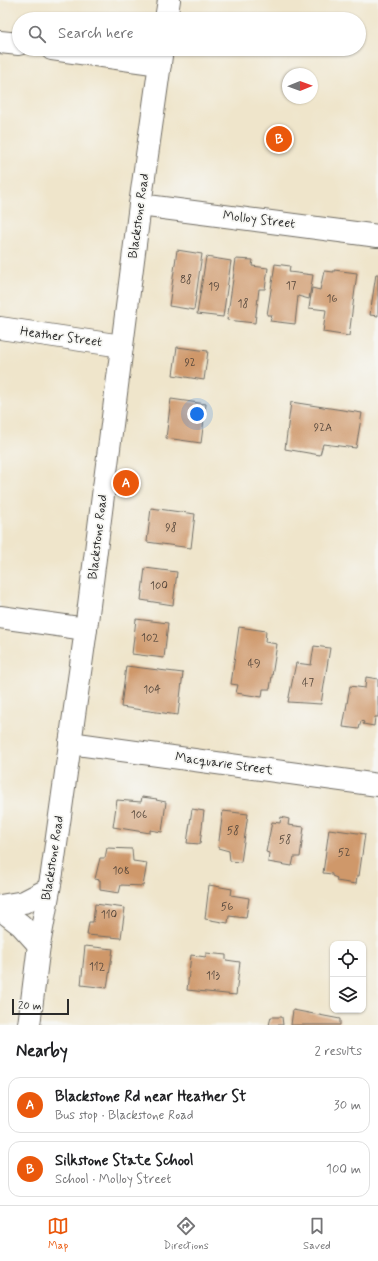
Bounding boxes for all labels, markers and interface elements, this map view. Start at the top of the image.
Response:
search box [12,12,366,56]
icon: search [26,23,48,45]
text: Search here [58,24,134,44]
north arrow [282,68,318,104]
pin: B [266,124,292,154]
street label: Blackstone Road [125,172,153,260]
street label: Molloy Street [222,207,296,233]
house number: 88 [180,273,192,287]
house number: 17 [286,279,297,293]
house number: 19 [208,280,220,294]
house number: 16 [327,292,338,306]
house number: 18 [238,297,248,311]
street label: Heather Street [19,323,103,351]
house number: 92 [184,356,196,370]
your location [187,404,207,424]
house number: 92A [314,421,332,435]
pin: A [113,468,139,498]
street label: Blackstone Road [84,493,112,581]
house number: 98 [165,521,177,535]
house number: 100 [150,579,168,593]
house number: 102 [141,631,159,645]
house number: 49 [248,657,260,671]
house number: 47 [302,676,314,690]
house number: 104 [143,683,161,697]
street label: Macquarie Street [174,749,274,779]
house number: 106 [131,808,147,822]
street label: Blackstone Road [38,814,68,902]
house number: 58 [227,824,239,838]
house number: 58 [279,833,291,847]
house number: 52 [338,846,350,860]
house number: 108 [112,864,130,878]
house number: 56 [221,900,233,914]
house number: 110 [101,908,117,922]
map controls [330,941,366,1013]
button: locate [330,941,366,977]
house number: 112 [89,960,106,974]
house number: 113 [206,969,221,983]
button: layers [330,977,366,1013]
scale bar [12,997,69,1016]
text: 20 m [18,999,41,1013]
text: Nearby [16,1040,68,1062]
text: 2 results [315,1043,362,1060]
text: Blackstone Rd near Heather St [55,1087,246,1107]
text: A [26,1097,34,1114]
text: 30 m [334,1097,361,1114]
text: Bus stop · Blackstone Road [55,1107,194,1124]
text: Silkstone State School [55,1151,193,1171]
text: B [26,1161,34,1178]
text: 100 m [326,1161,361,1178]
text: School · Molloy Street [55,1171,171,1188]
tab: Map [47,1215,69,1253]
tab: Directions [163,1215,209,1253]
tab: Saved [303,1215,331,1253]

